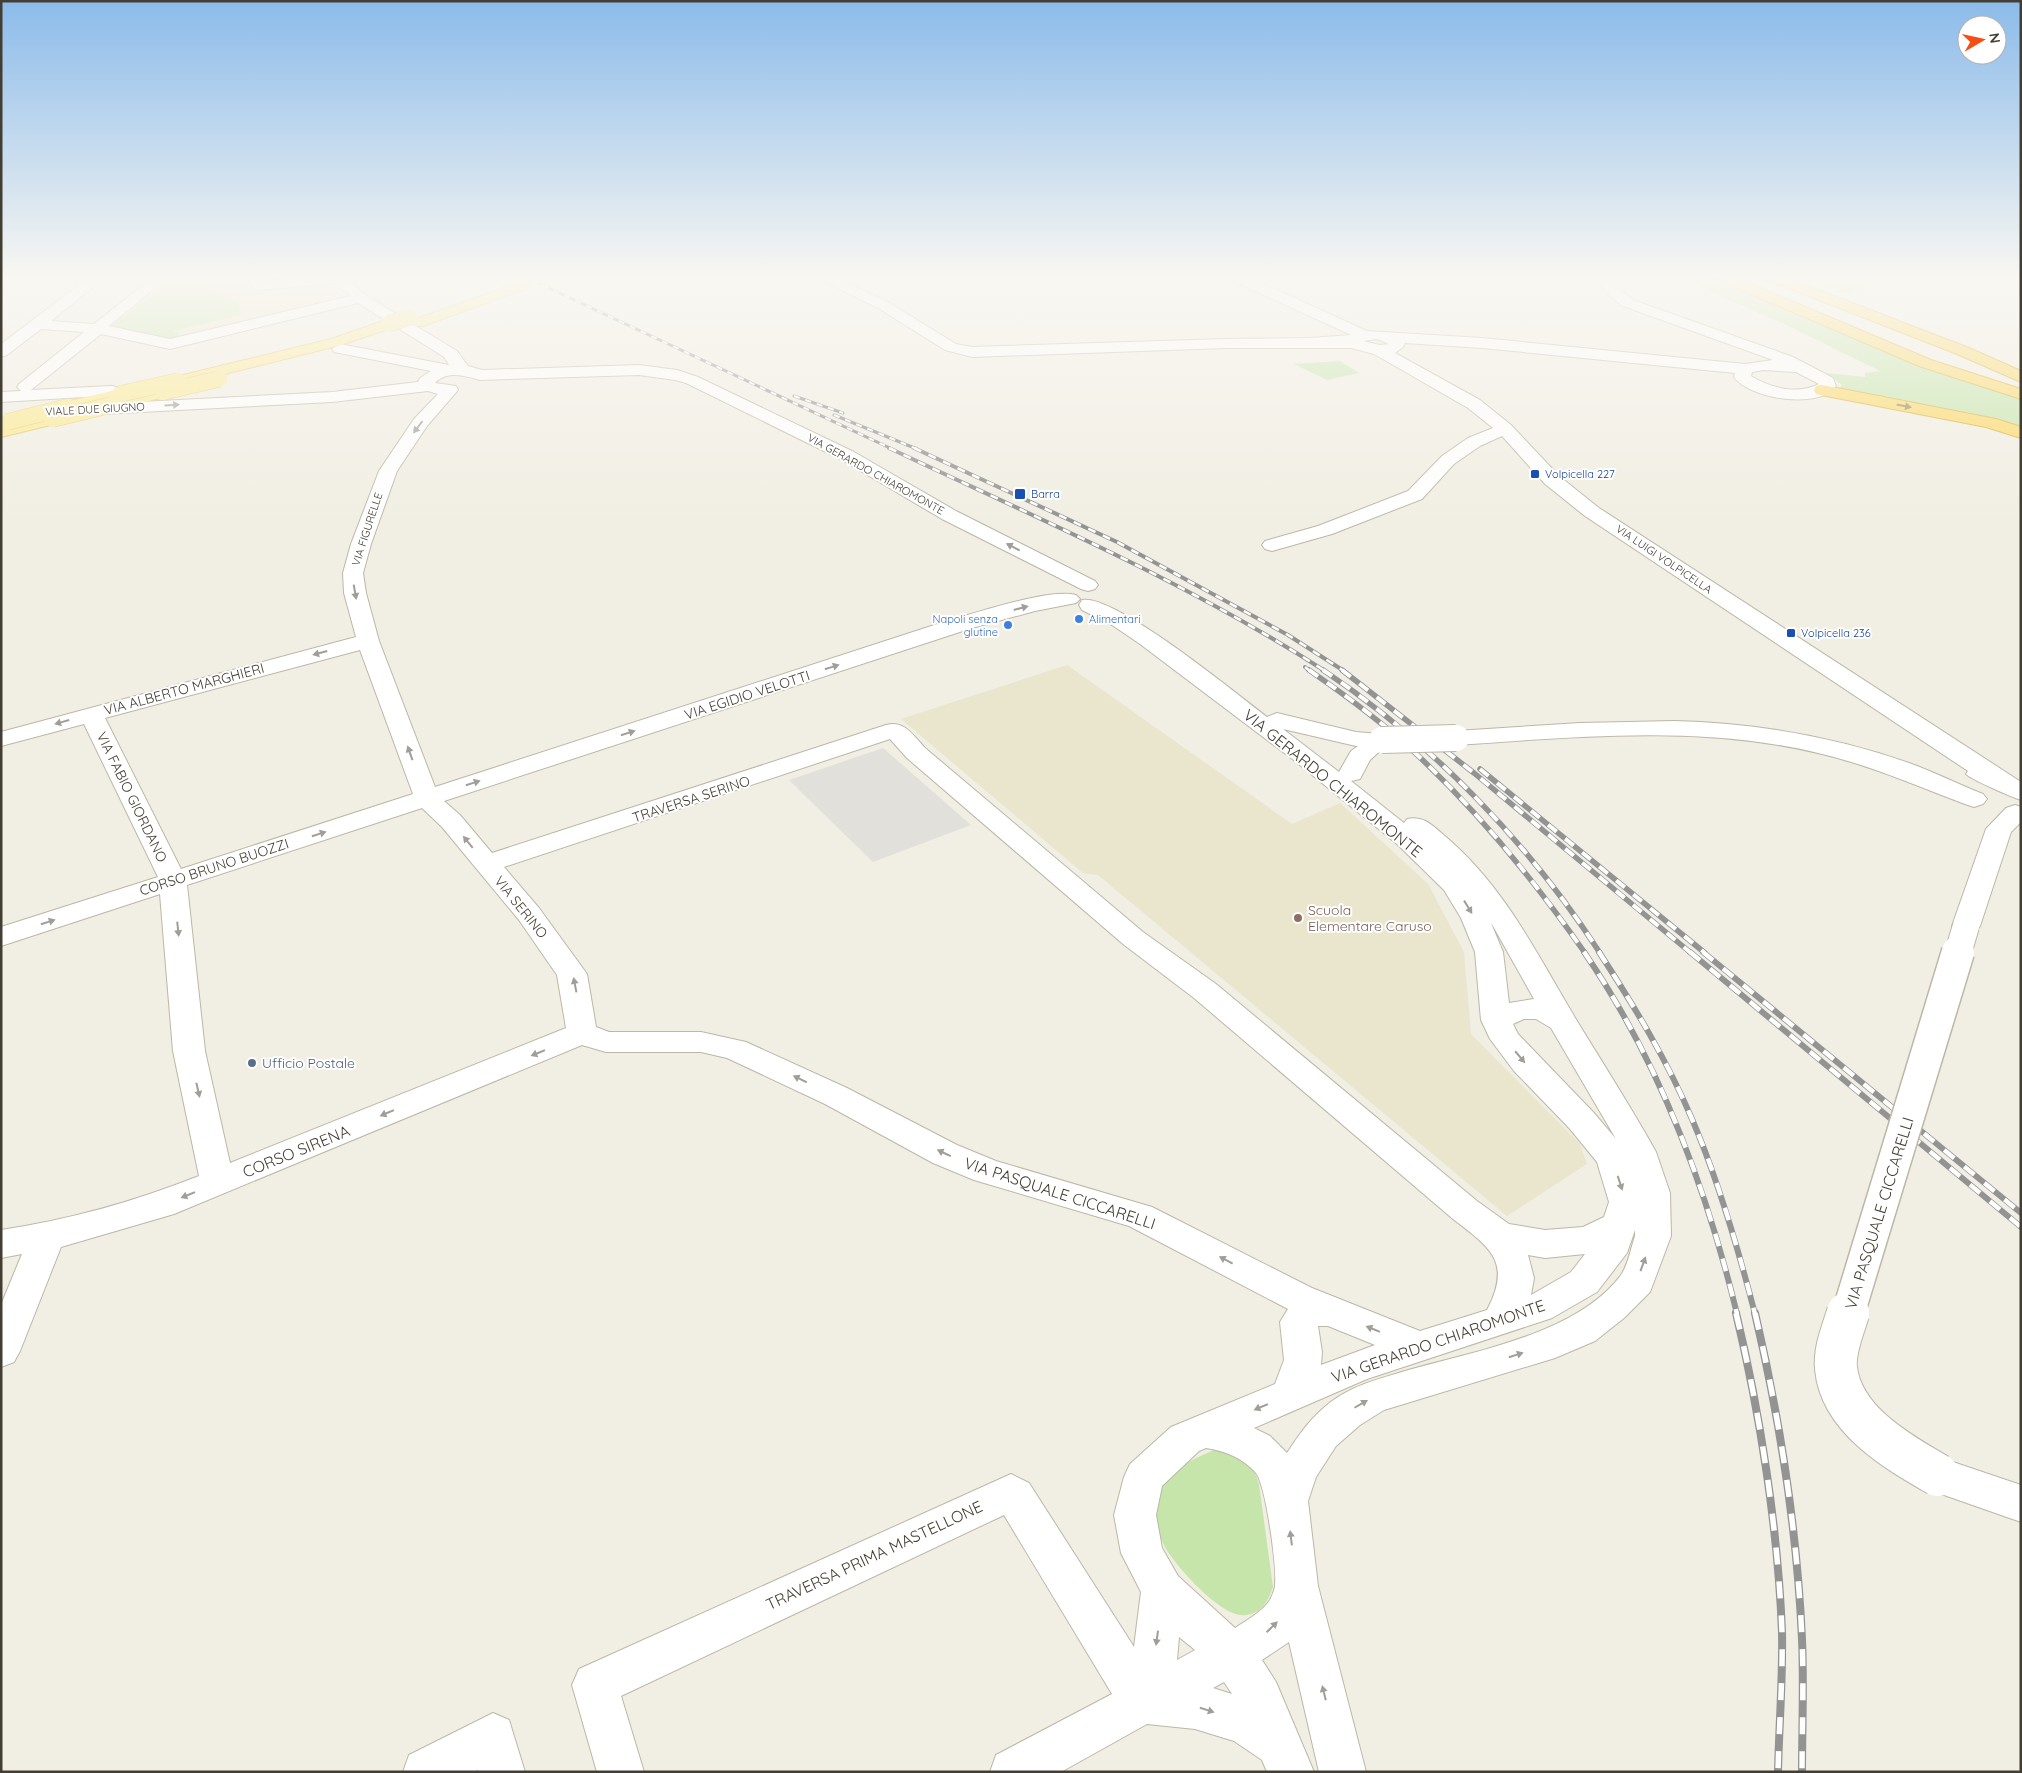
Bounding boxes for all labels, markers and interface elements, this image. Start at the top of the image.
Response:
north arrow [1957,15,2007,65]
text: N [1985,31,2005,44]
street label: VIALE DUE GIUGNO [45,399,145,419]
one-way arrow [165,401,181,409]
one-way arrow [1897,403,1913,411]
one-way arrow [413,420,423,434]
street label: VIA GERARDO CHIAROMONTE [805,430,947,518]
place label: Volpicella 227 [1545,467,1615,481]
marker: Volpicella 227 [1529,468,1541,480]
marker: Barra [1013,487,1027,501]
place label: Barra [1031,487,1060,501]
street label: VIA FIGURELLE [349,491,385,567]
street label: VIA LUIGI VOLPICELLA [1613,522,1715,596]
one-way arrow [1006,543,1020,551]
one-way arrow [352,584,360,600]
one-way arrow [1013,604,1028,612]
place label: Napoli senza glutine [932,612,998,639]
place label: Alimentari [1089,612,1141,626]
marker: Alimentari [1073,613,1085,625]
marker: Napoli senza glutine [1002,619,1014,631]
place label: Volpicella 236 [1801,626,1871,640]
marker: Volpicella 236 [1785,627,1797,639]
one-way arrow [313,650,328,658]
street label: VIA ALBERTO MARGHIERI [102,659,266,719]
one-way arrow [825,663,840,671]
street label: VIA EGIDIO VELOTTI [682,666,812,724]
street label: VIA GERARDO CHIAROMONTE [1239,705,1427,861]
one-way arrow [54,718,69,726]
street label: VIA FABIO GIORDANO [93,729,171,865]
one-way arrow [620,729,635,737]
one-way arrow [406,745,414,760]
street label: TRAVERSA SERINO [630,771,752,827]
one-way arrow [466,779,481,787]
one-way arrow [311,829,326,837]
street label: CORSO BRUNO BUOZZI [137,834,291,900]
one-way arrow [462,836,473,849]
street label: VIA SERINO [490,872,552,942]
place label: Scuola Elementare Caruso [1308,901,1432,935]
one-way arrow [1463,901,1473,914]
marker: Scuola Elementare Caruso [1292,912,1304,924]
one-way arrow [40,917,55,925]
one-way arrow [174,921,182,937]
one-way arrow [570,977,578,993]
one-way arrow [530,1049,545,1057]
one-way arrow [1514,1051,1525,1063]
place label: Ufficio Postale [262,1054,355,1072]
marker: Ufficio Postale [246,1057,258,1069]
one-way arrow [793,1075,807,1083]
one-way arrow [194,1082,202,1097]
one-way arrow [380,1110,394,1118]
street label: VIA PASQUALE CICCARELLI [1840,1114,1918,1312]
street label: CORSO SIRENA [239,1120,353,1182]
one-way arrow [937,1149,952,1158]
street label: VIA PASQUALE CICCARELLI [962,1153,1158,1233]
one-way arrow [1617,1175,1624,1190]
one-way arrow [180,1191,195,1199]
one-way arrow [1219,1256,1234,1264]
one-way arrow [1640,1257,1647,1272]
street label: VIA GERARDO CHIAROMONTE [1329,1295,1547,1387]
one-way arrow [1365,1325,1380,1333]
one-way arrow [1508,1350,1523,1358]
one-way arrow [1354,1400,1369,1408]
one-way arrow [1253,1403,1268,1411]
street label: TRAVERSA PRIMA MASTELLONE [762,1496,986,1614]
one-way arrow [1287,1529,1295,1545]
one-way arrow [1266,1621,1278,1633]
one-way arrow [1153,1630,1161,1646]
one-way arrow [1319,1685,1327,1700]
one-way arrow [1200,1706,1215,1714]

